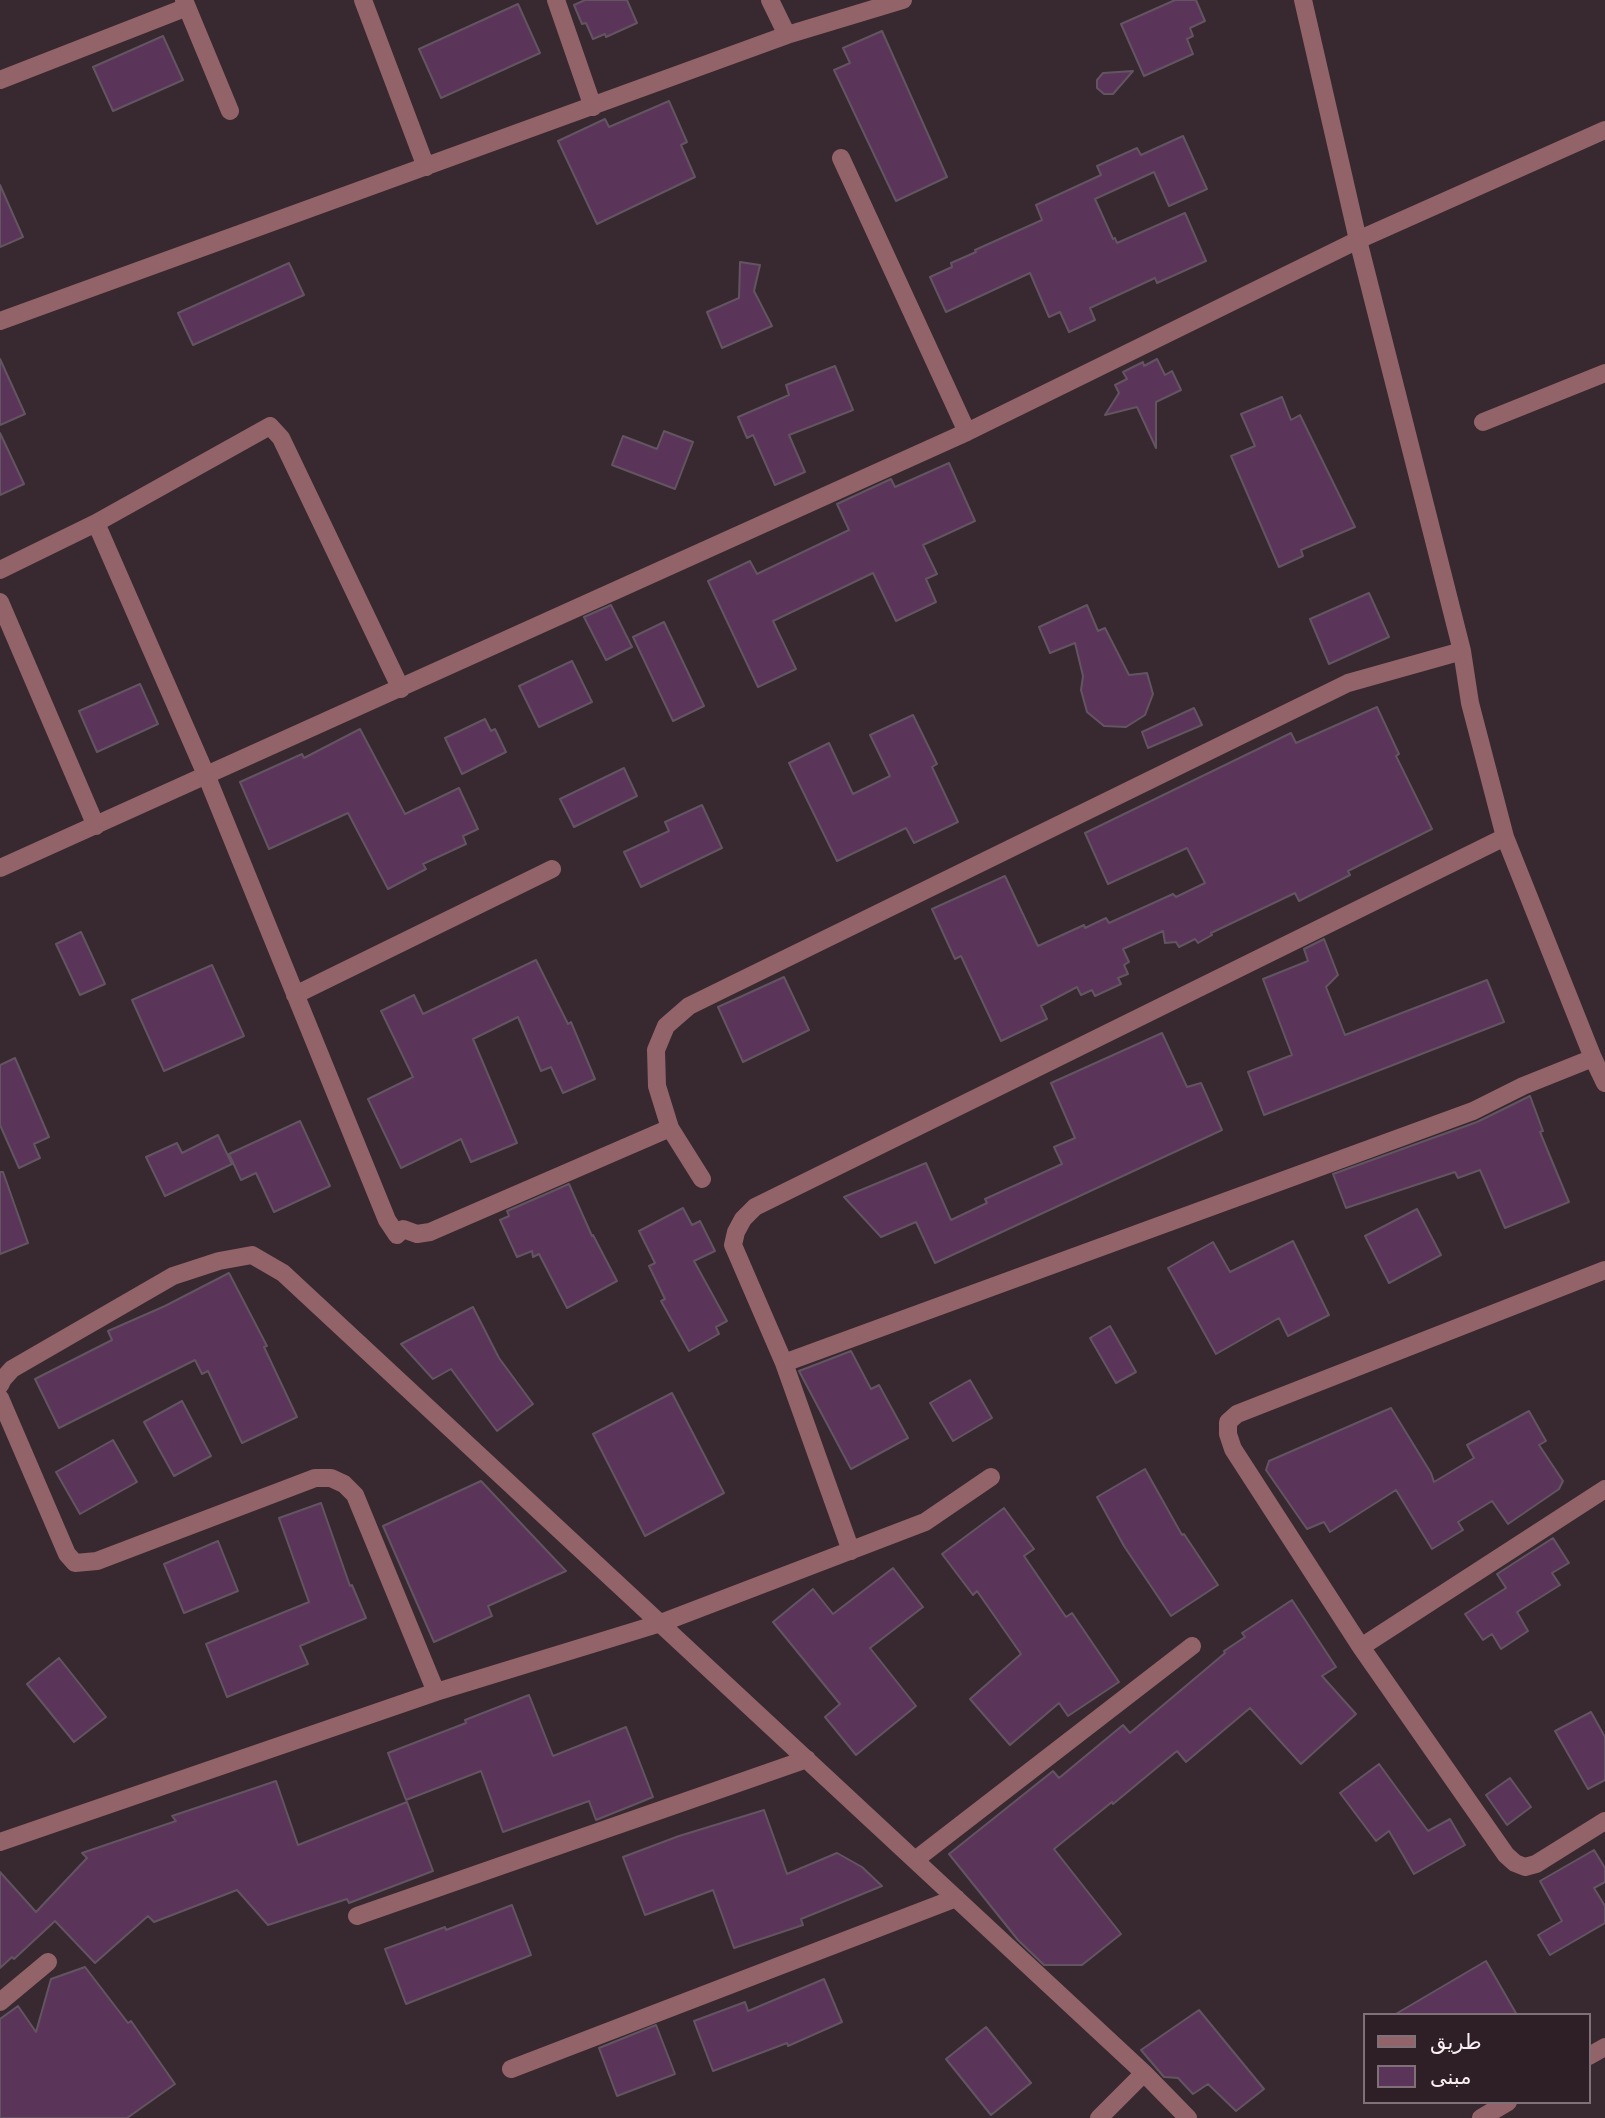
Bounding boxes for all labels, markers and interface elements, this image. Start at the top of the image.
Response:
legend [1364,2013,1591,2104]
text: طريق [1430,2030,1482,2054]
text: مبنى [1430,2065,1471,2089]

